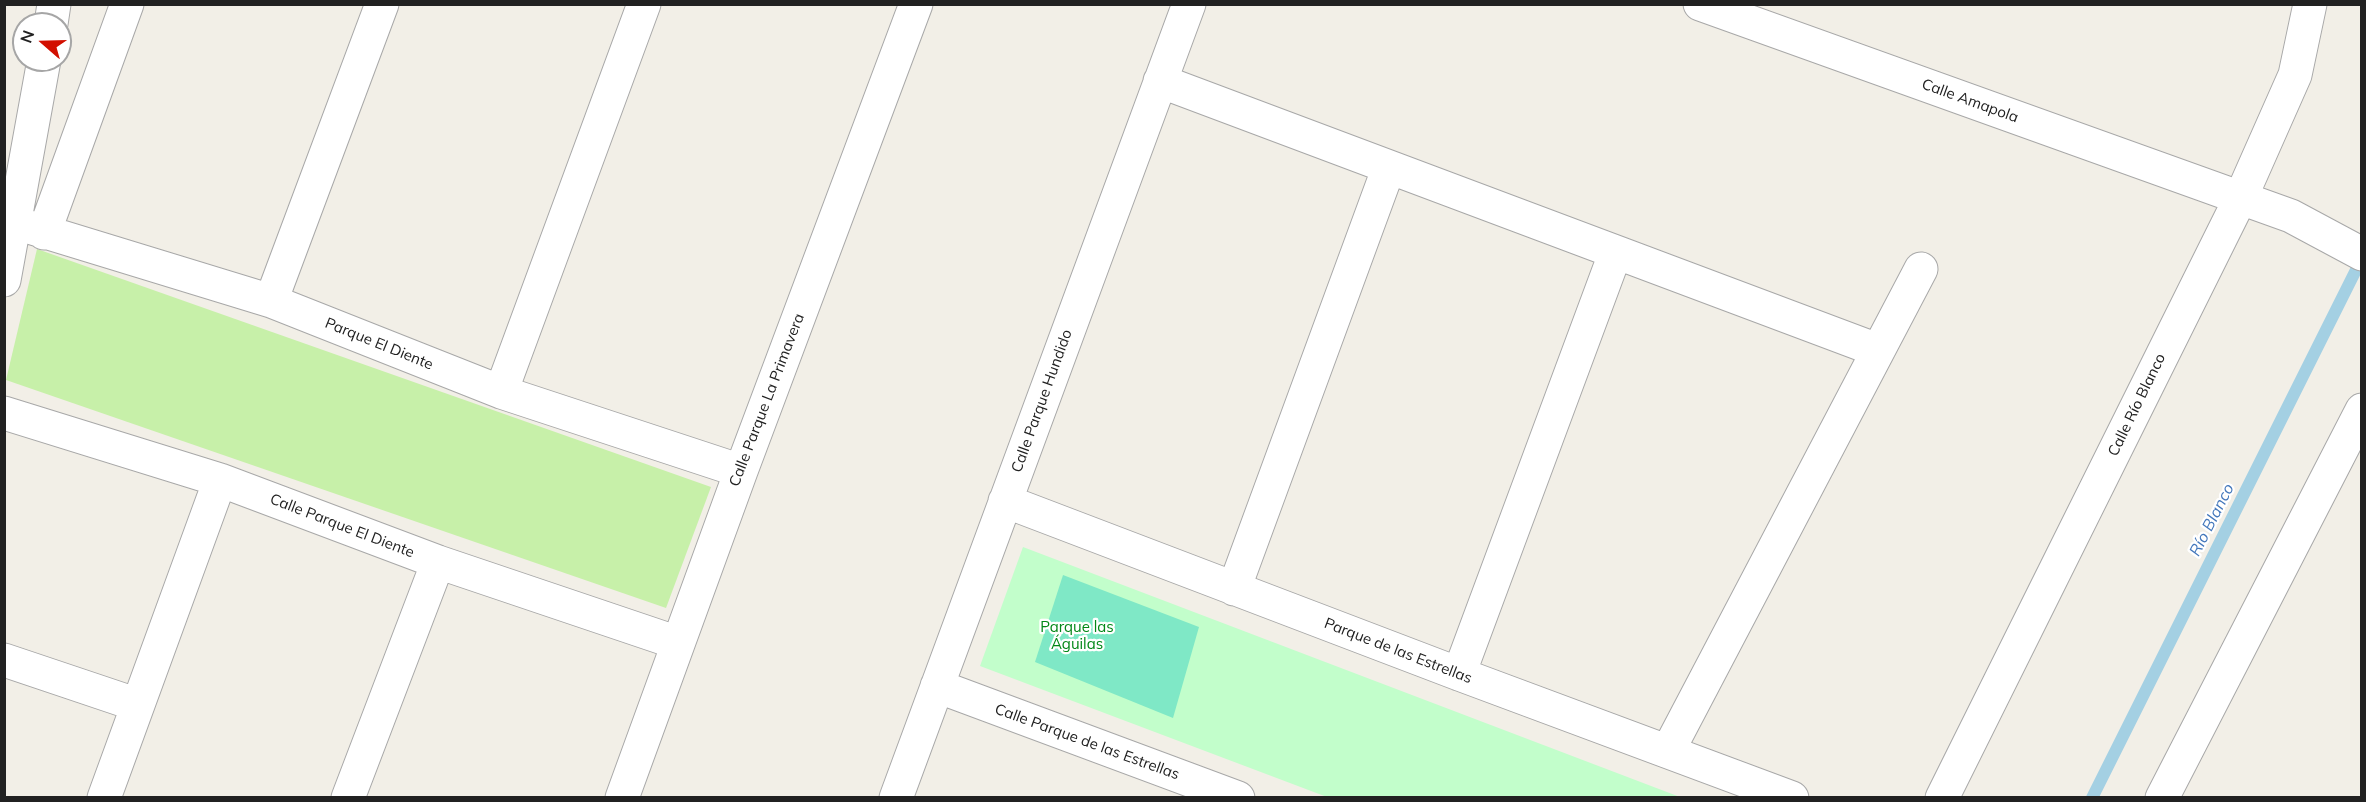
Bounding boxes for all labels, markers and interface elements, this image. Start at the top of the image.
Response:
north arrow [12,12,72,72]
text: N [15,27,38,46]
street label: Calle Amapola [1919,75,2021,127]
street label: Calle Parque La Primavera [726,311,808,489]
street label: Parque El Diente [322,314,436,374]
street label: Calle Parque Hundido [1008,327,1076,475]
street label: Calle Río Blanco [2104,351,2170,459]
water label: Río Blanco [2186,481,2238,559]
street label: Calle Parque El Diente [267,490,417,562]
street label: Parque de las Estrellas [1322,614,1474,688]
park label: Parque las Águilas [1040,618,1114,653]
street label: Calle Parque de las Estrellas [992,700,1182,784]

